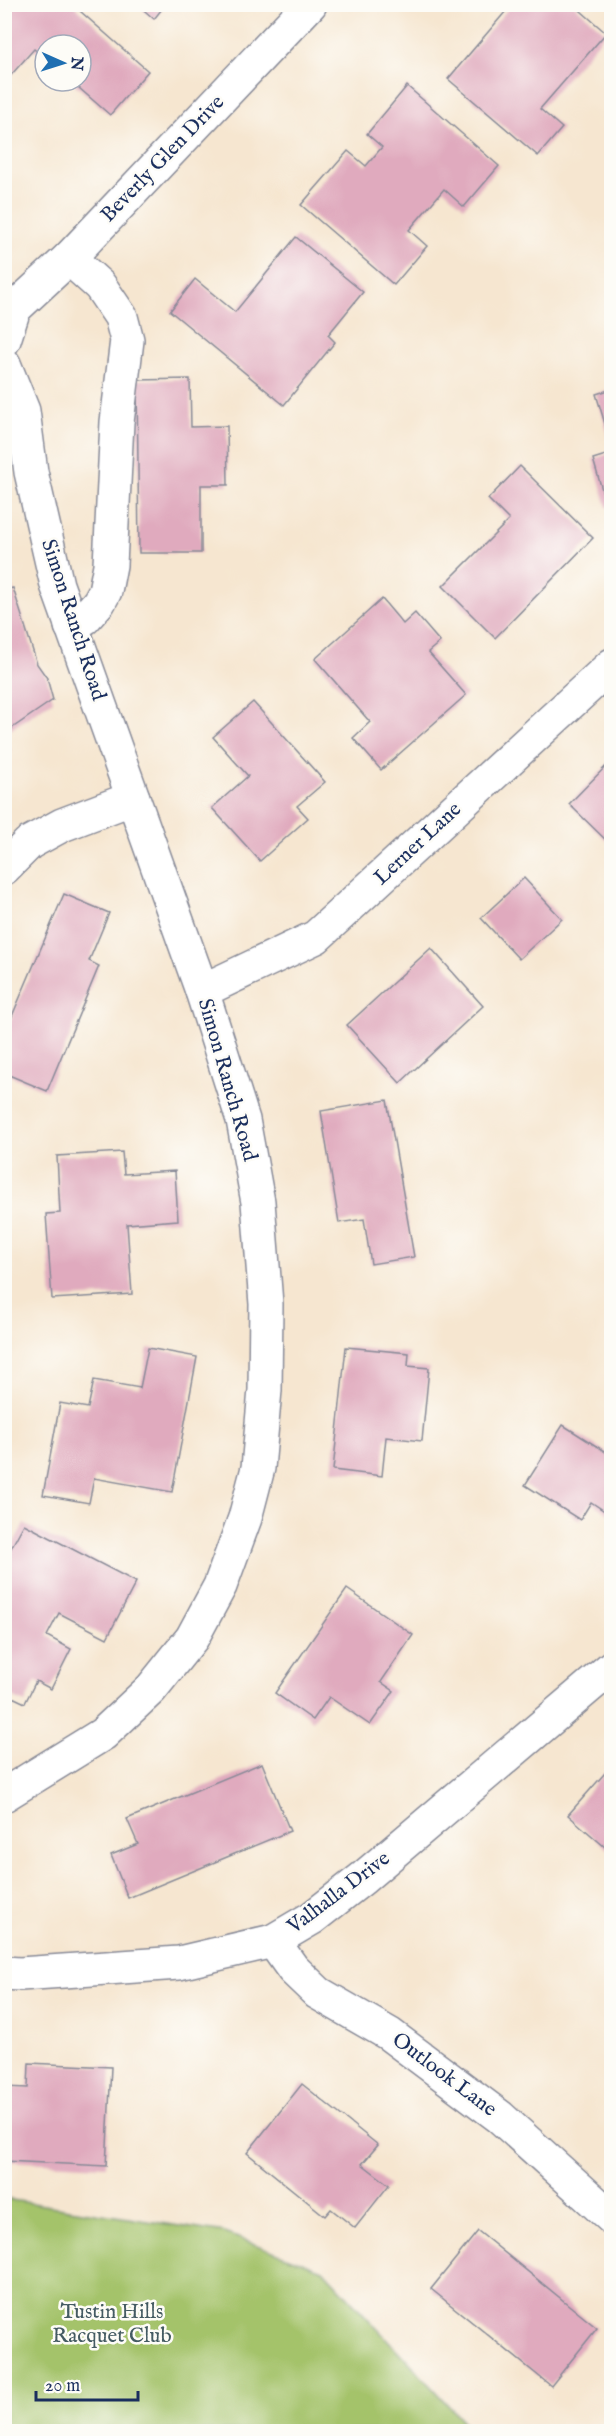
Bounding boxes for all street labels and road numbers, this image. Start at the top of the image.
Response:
street label: Beverly Glen Drive [95,89,231,229]
street label: Simon Ranch Road [34,536,112,705]
street label: Lerner Lane [368,796,468,892]
street label: Simon Ranch Road [191,996,263,1165]
street label: Valhalla Drive [282,1845,396,1941]
street label: Outlook Lane [386,2027,502,2123]

